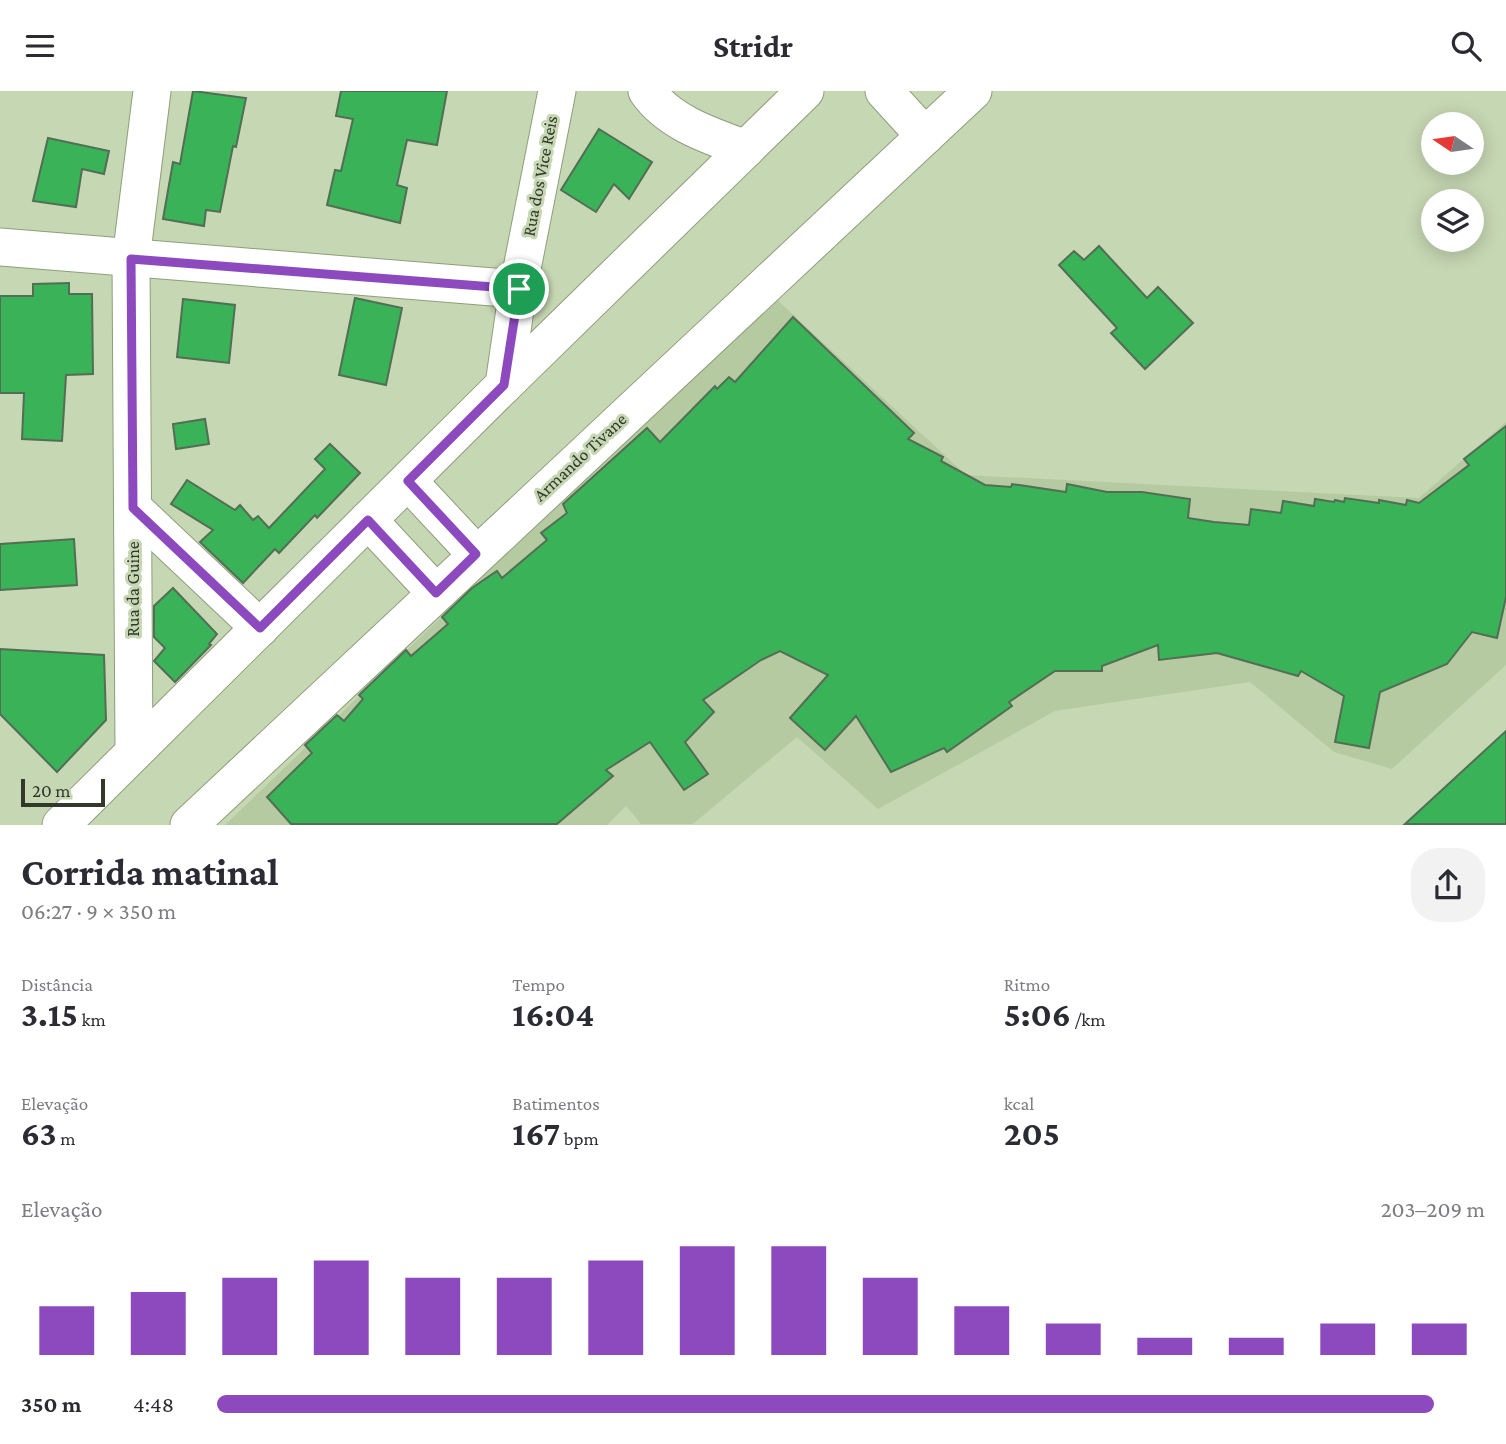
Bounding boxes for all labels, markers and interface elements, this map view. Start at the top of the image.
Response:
icon: menu [21,27,59,65]
icon: search [1447,27,1485,65]
text: Stridr [713,28,793,64]
north arrow [1421,112,1484,175]
map controls [1421,112,1484,252]
street label: Rua dos Vice Reis [518,114,562,238]
button: layers [1421,189,1484,252]
pin [489,259,549,319]
icon: arrive [500,270,538,308]
street label: Armando Tivane [529,409,631,505]
street label: Rua da Guine [123,541,143,637]
scale bar [21,775,105,807]
text: 20 m [32,780,71,801]
button: share [1411,848,1485,922]
text: Corrida matinal [21,851,279,893]
text: 06:27 · 9 × 350 m [21,898,176,924]
text: Distância [21,974,93,995]
text: Tempo [512,974,565,995]
text: Ritmo [1004,974,1050,995]
text: 3.15 [21,995,78,1034]
text: 16:04 [512,995,594,1034]
text: 5:06 [1004,995,1071,1034]
text: km [78,1009,106,1030]
text: /km [1071,1009,1106,1030]
text: Elevação [21,1093,88,1114]
text: Batimentos [512,1093,600,1114]
text: kcal [1004,1093,1034,1114]
text: 63 [21,1114,57,1153]
text: 167 [512,1114,560,1153]
text: 205 [1004,1114,1060,1153]
text: m [57,1128,75,1149]
text: bpm [560,1128,599,1149]
text: Elevação [21,1196,102,1222]
text: 203–209 m [1381,1196,1485,1222]
text: 350 m [21,1391,81,1417]
text: 4:48 [133,1391,174,1417]

